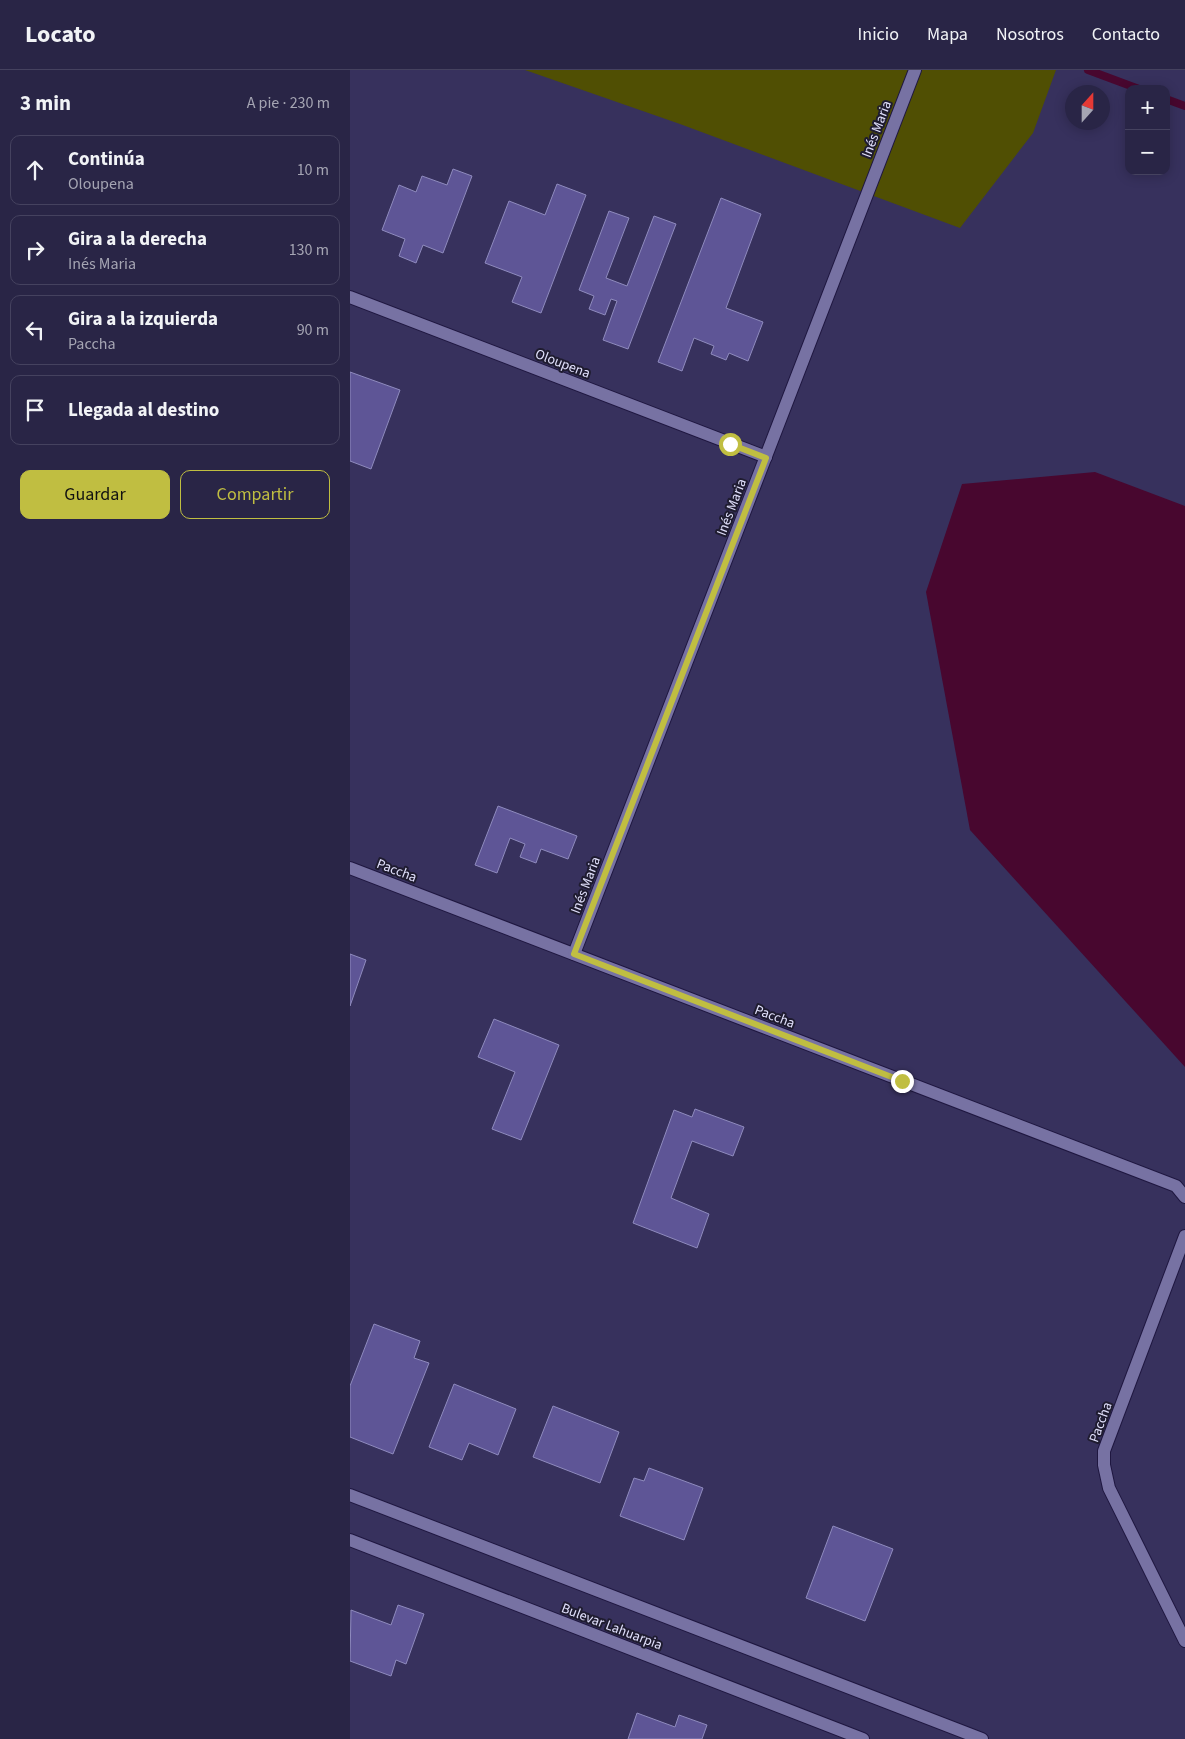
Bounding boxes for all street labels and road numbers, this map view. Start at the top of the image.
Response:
street label: Inés Maria [857,98,897,161]
street label: Oloupena [532,344,593,384]
street label: Inés Maria [712,476,752,539]
street label: Paccha [374,854,420,888]
street label: Inés Maria [566,854,606,917]
street label: Paccha [752,1000,798,1034]
street label: Paccha [1084,1399,1117,1445]
street label: Bulevar Lahuarpia [558,1598,665,1655]

